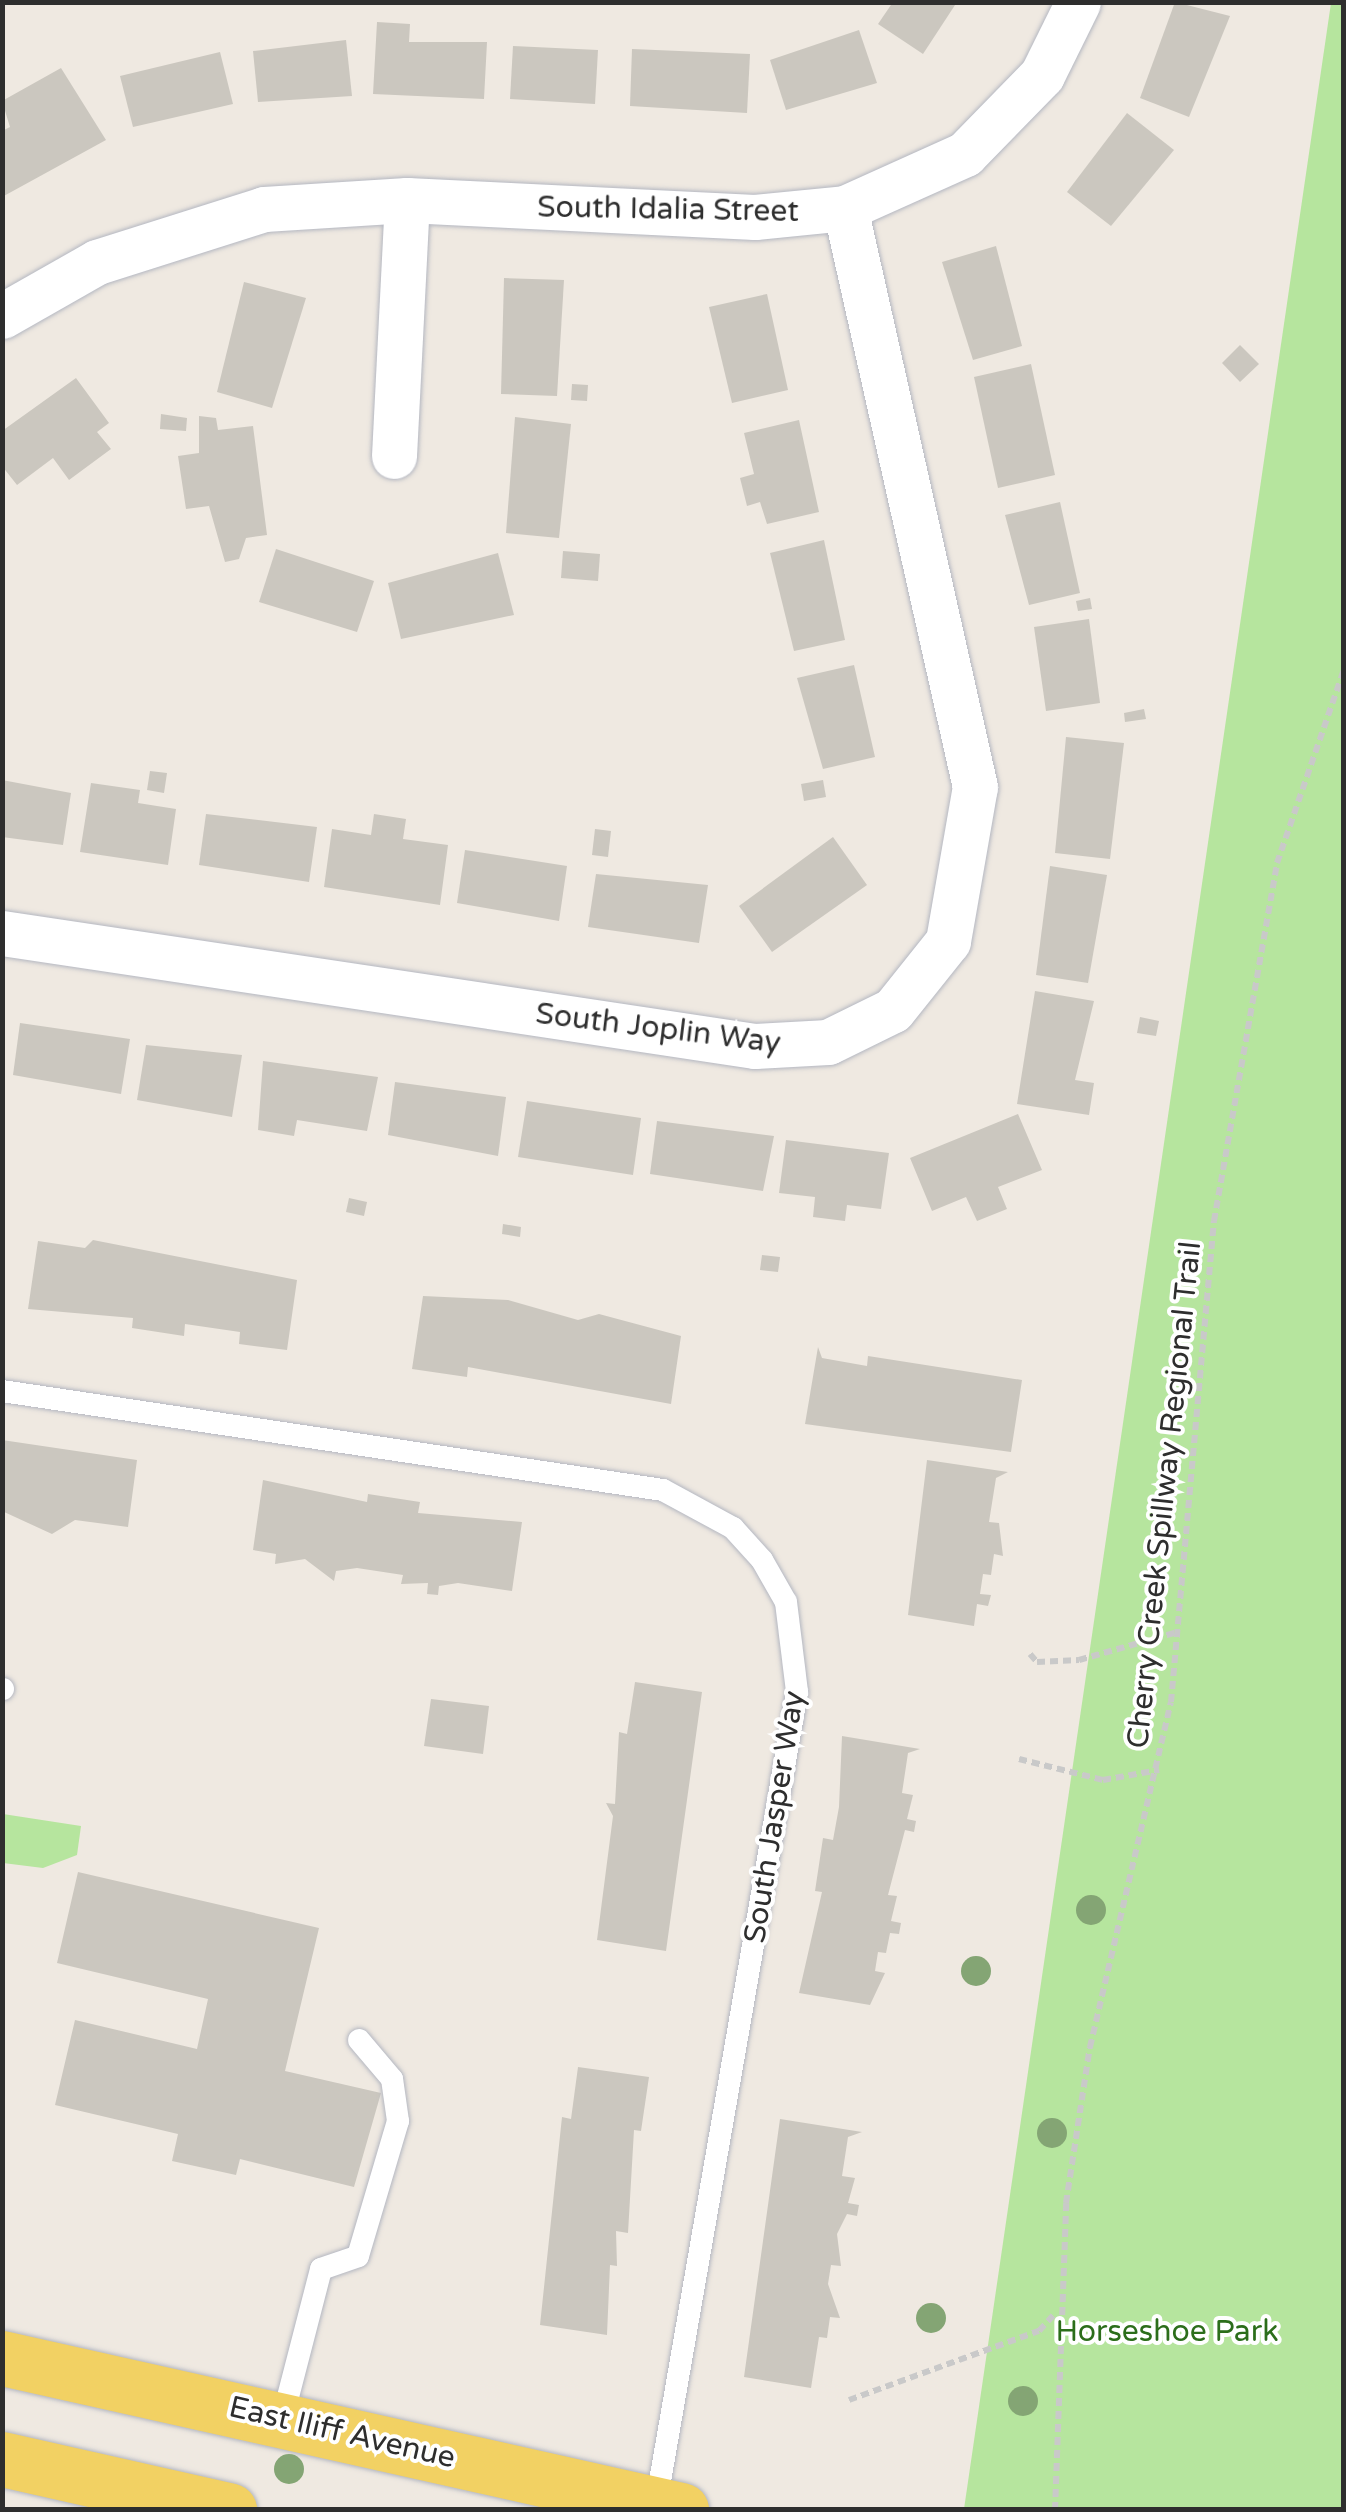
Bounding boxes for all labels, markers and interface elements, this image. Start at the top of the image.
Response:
street label: South Idalia Street [537,190,799,230]
street label: South Joplin Way [533,996,783,1062]
street label: Cherry Creek Spillway Regional Trail [1120,1240,1210,1750]
street label: South Jasper Way [737,1688,813,1946]
park label: Horseshoe Park [1055,2314,1279,2350]
street label: East Iliff Avenue [225,2389,459,2477]

